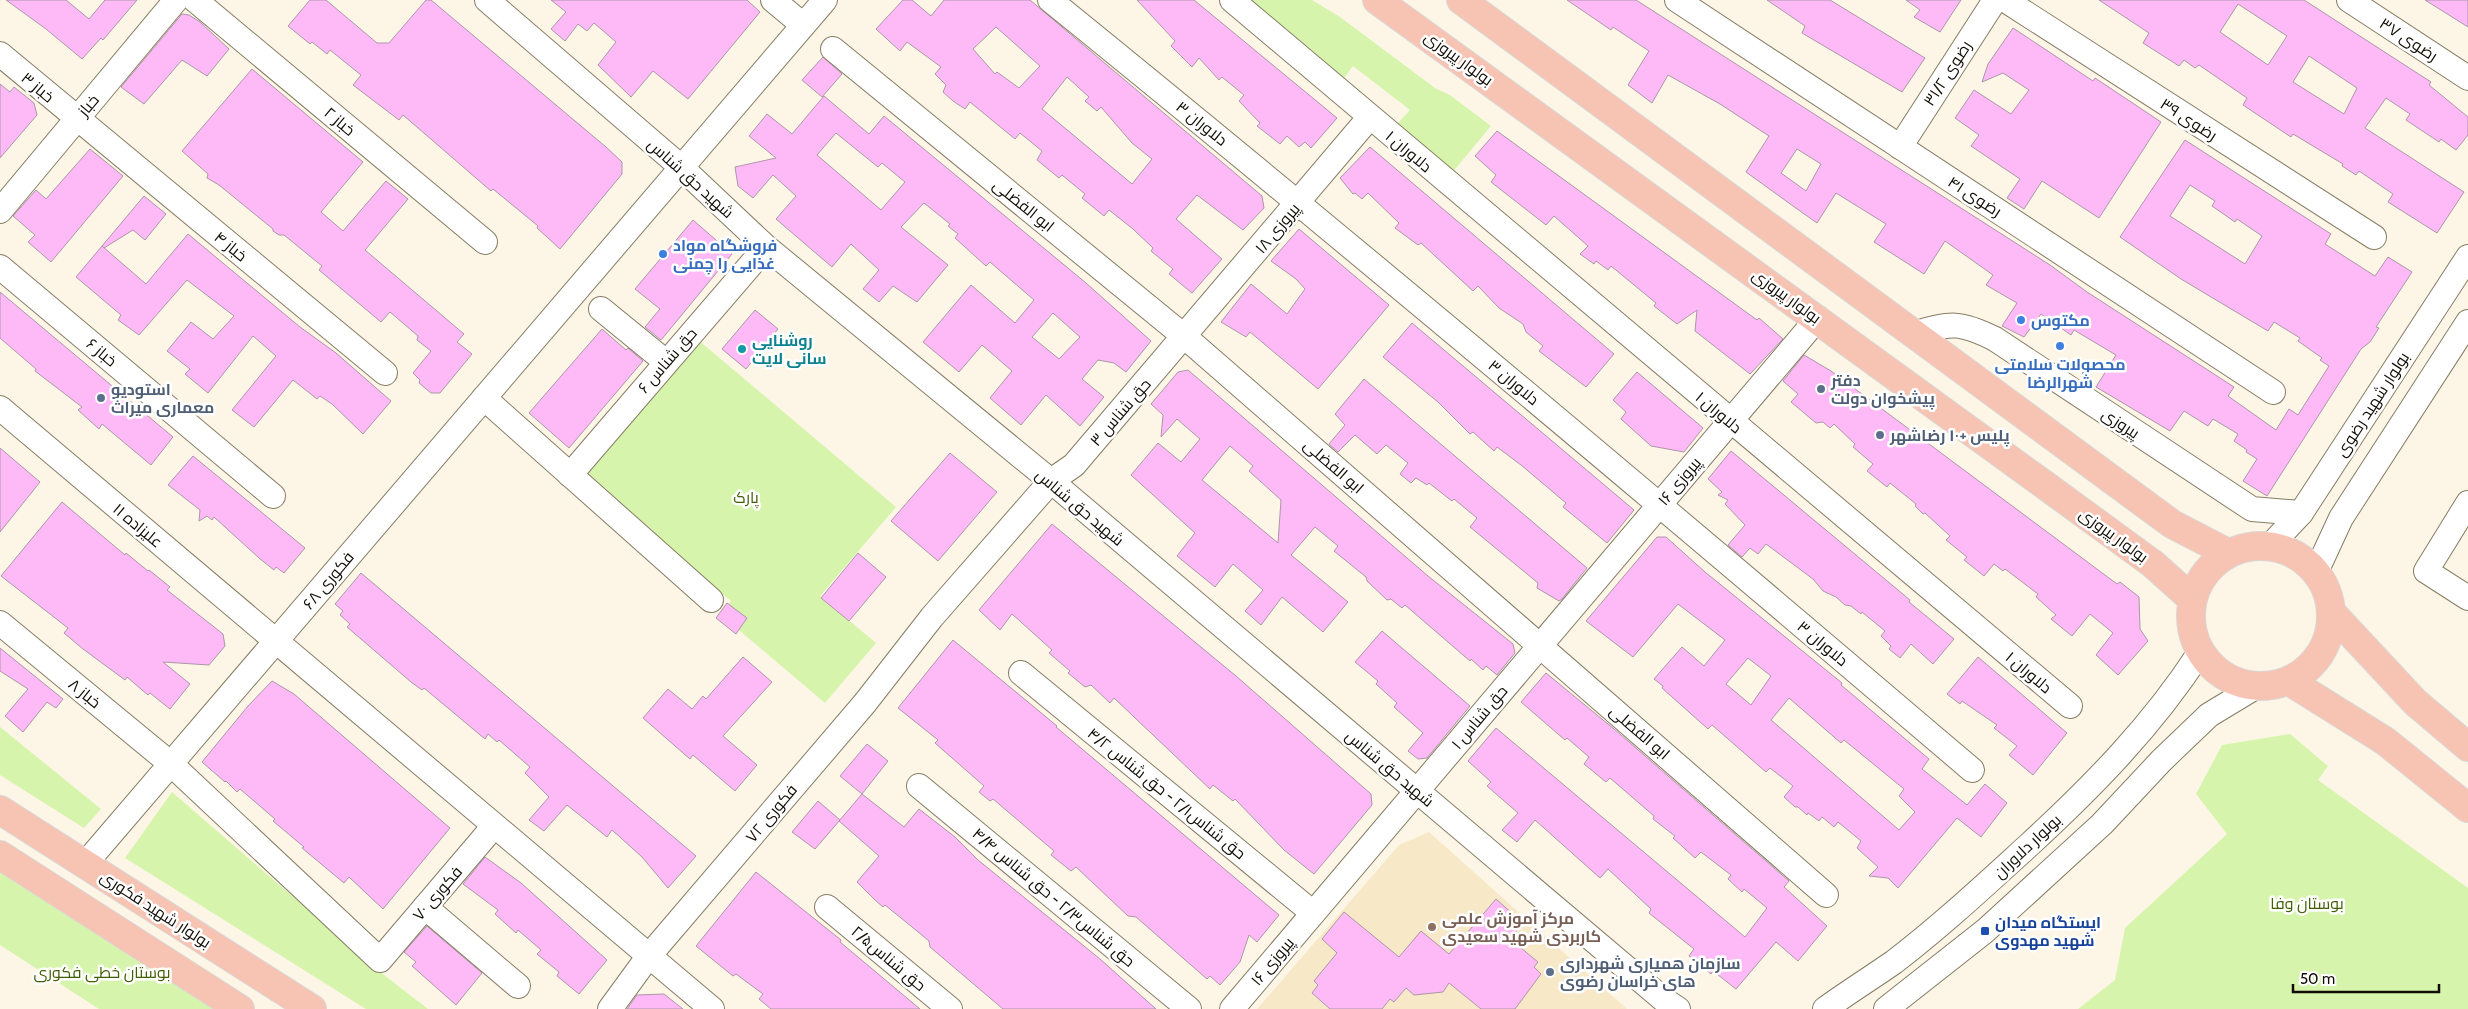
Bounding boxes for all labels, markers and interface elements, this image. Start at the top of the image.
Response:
street label: رضوی ۳۷ [2376,14,2441,66]
street label: بولوار پیروزی [1419,27,1497,91]
street label: رضوی ۳۱/۲ [1919,37,1976,110]
street label: خباز ۳ [17,68,58,107]
street label: خباز [73,91,103,121]
street label: رضوی ۳۹ [2156,94,2221,146]
street label: دلاوران ۳ [1172,97,1231,151]
street label: خباز ۲ [320,103,359,140]
street label: دلاوران ۱ [1381,127,1436,177]
street label: شهید حق شناس [643,135,738,223]
street label: رضوی ۴۱ [1944,172,2005,222]
street label: ابو الفضلی [989,175,1058,237]
street label: پیروزی ۱۸ [1251,199,1306,259]
street label: خباز ۴ [210,227,251,265]
place label: فروشگاه مواد غذایی را چمنی [673,236,777,275]
marker: فروشگاه مواد غذایی را چمنی [657,248,669,260]
street label: بولوار پیروزی [1747,265,1825,329]
place label: مکتوس [2031,311,2090,330]
marker: مکتوس [2015,314,2027,326]
street label: حق شناس ۶ [634,324,702,397]
place label: روشنایی سانی لایت [752,331,826,368]
street label: خباز ۶ [83,334,121,371]
marker: محصولات سلامتی شهرالرضا [2054,340,2066,352]
marker: روشنایی سانی لایت [736,343,748,355]
street label: بولوار شهید رضوی [2332,348,2414,461]
place label: محصولات سلامتی شهرالرضا [1995,355,2125,392]
street label: دلاوران ۳ [1484,356,1543,410]
place label: دفتر پیشخوان دولت [1830,371,1935,410]
street label: حق شناس ۳ [1086,375,1156,451]
place label: استودیو معماری میراث [111,380,214,417]
marker: دفتر پیشخوان دولت [1815,383,1827,395]
street label: دلاوران ۱ [1691,388,1746,438]
marker: استودیو معماری میراث [95,392,107,404]
street label: پیروزی [2097,404,2144,445]
place label: پلیس +۱۰ رضاشهر [1889,426,2010,447]
marker: پلیس +۱۰ رضاشهر [1874,429,1886,441]
street label: ابو الفضلی [1299,435,1367,498]
street label: پیروزی ۱۶ [1654,453,1707,511]
street label: شهید حق شناس [1031,465,1128,551]
park label: پارک [733,488,760,509]
street label: علیزاده ۱۱ [109,499,166,552]
street label: بولوار پیروزی [2074,504,2152,568]
street label: فکوری ۶۸ [299,548,359,614]
street label: دلاوران ۳ [1793,617,1852,671]
street label: دلاوران ۱ [2001,648,2056,698]
street label: خباز ۸ [65,675,105,712]
street label: حق شناس ۱ [1447,682,1512,754]
street label: ابو الفضلی [1605,701,1673,764]
street label: حق شناس۲/۱ - حق شناس ۴/۲ [1083,724,1250,864]
street label: شهید حق شناس [1341,726,1438,812]
street label: فکوری ۷۲ [742,780,802,847]
street label: بولوار دلاوران [1990,810,2066,883]
street label: حق شناس۲/۳ - حق شناس ۴/۴ [968,824,1139,972]
street label: فکوری ۷۰ [409,862,467,925]
street label: بولوار شهید فکوری [96,867,215,953]
park label: بوستان وفا [2270,894,2344,914]
place label: مرکز آموزش علمی کاربردی شهید سعیدی [1442,909,1601,946]
place label: ایستگاه میدان شهید مهدوی [1995,913,2101,950]
marker: مرکز آموزش علمی کاربردی شهید سعیدی [1426,921,1438,933]
street label: حق شناس۲/۵ [847,922,930,996]
marker: ایستگاه میدان شهید مهدوی [1979,925,1991,937]
street label: پیروزی ۱۶ [1247,933,1300,991]
place label: سازمان همیاری شهرداری های خراسان رضوی [1560,954,1741,991]
scale bar [2293,962,2439,994]
park label: بوستان خطی فکوری [33,963,171,983]
marker: سازمان همیاری شهرداری های خراسان رضوی [1544,966,1556,978]
text: 50 m [2300,970,2335,988]

